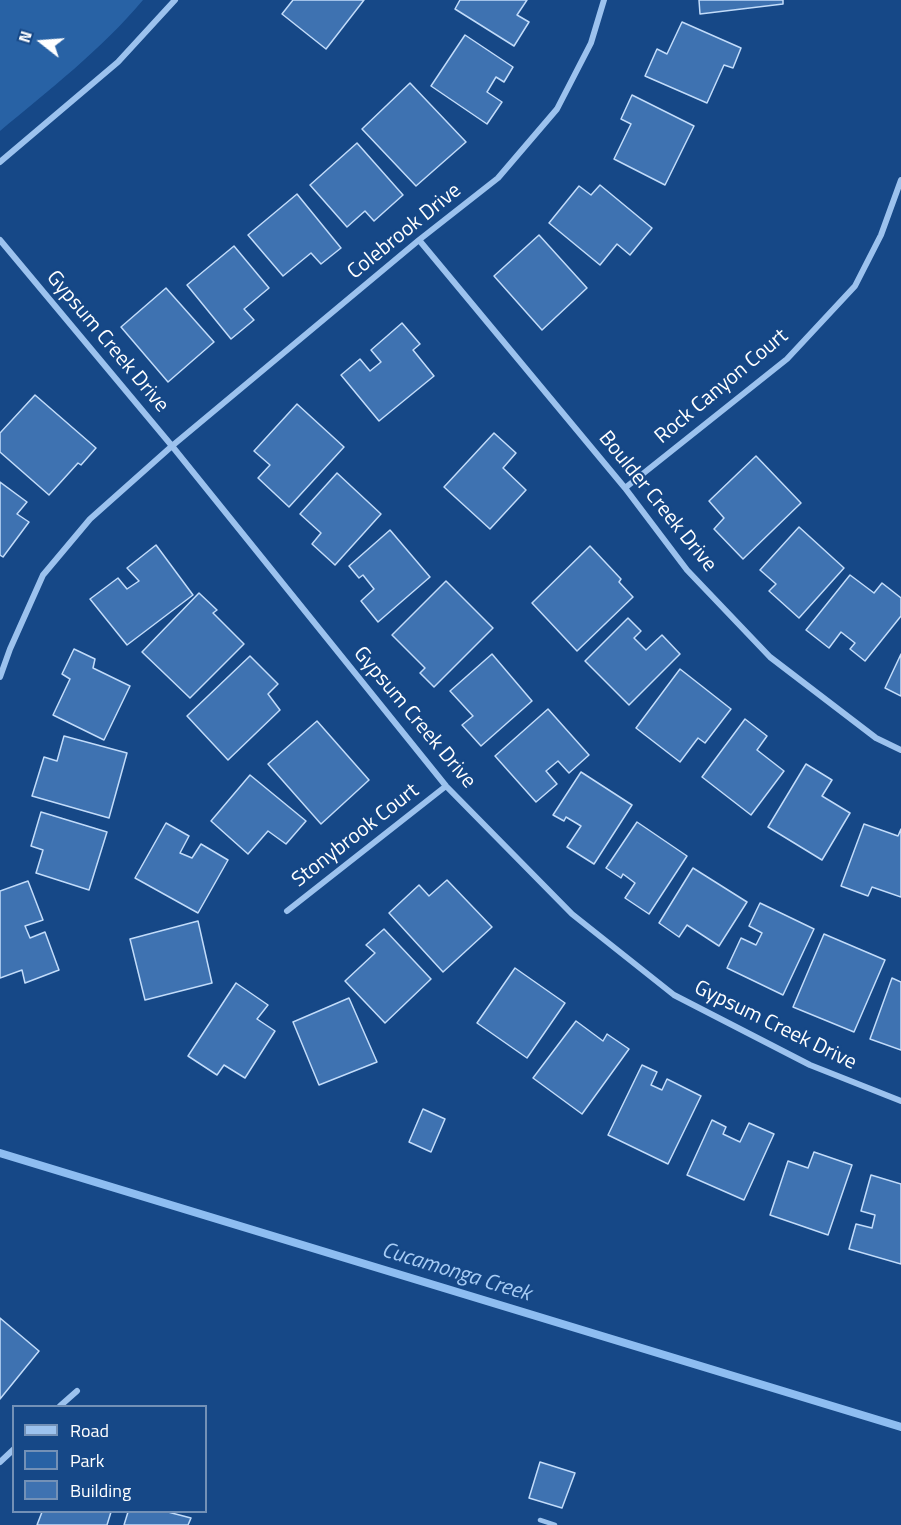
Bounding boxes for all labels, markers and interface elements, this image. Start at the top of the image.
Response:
north arrow [12,12,72,72]
text: N [12,28,38,46]
street label: Colebrook Drive [343,179,467,285]
street label: Gypsum Creek Drive [40,266,174,418]
street label: Rock Canyon Court [650,324,794,450]
street label: Boulder Creek Drive [593,427,721,577]
street label: Gypsum Creek Drive [347,642,481,794]
street label: Stonybrook Court [288,779,424,893]
street label: Gypsum Creek Drive [690,976,860,1076]
water label: Cucamonga Creek [378,1238,534,1308]
legend [12,1405,207,1513]
text: Road [70,1417,109,1444]
text: Park [70,1447,104,1474]
text: Building [70,1477,131,1504]

